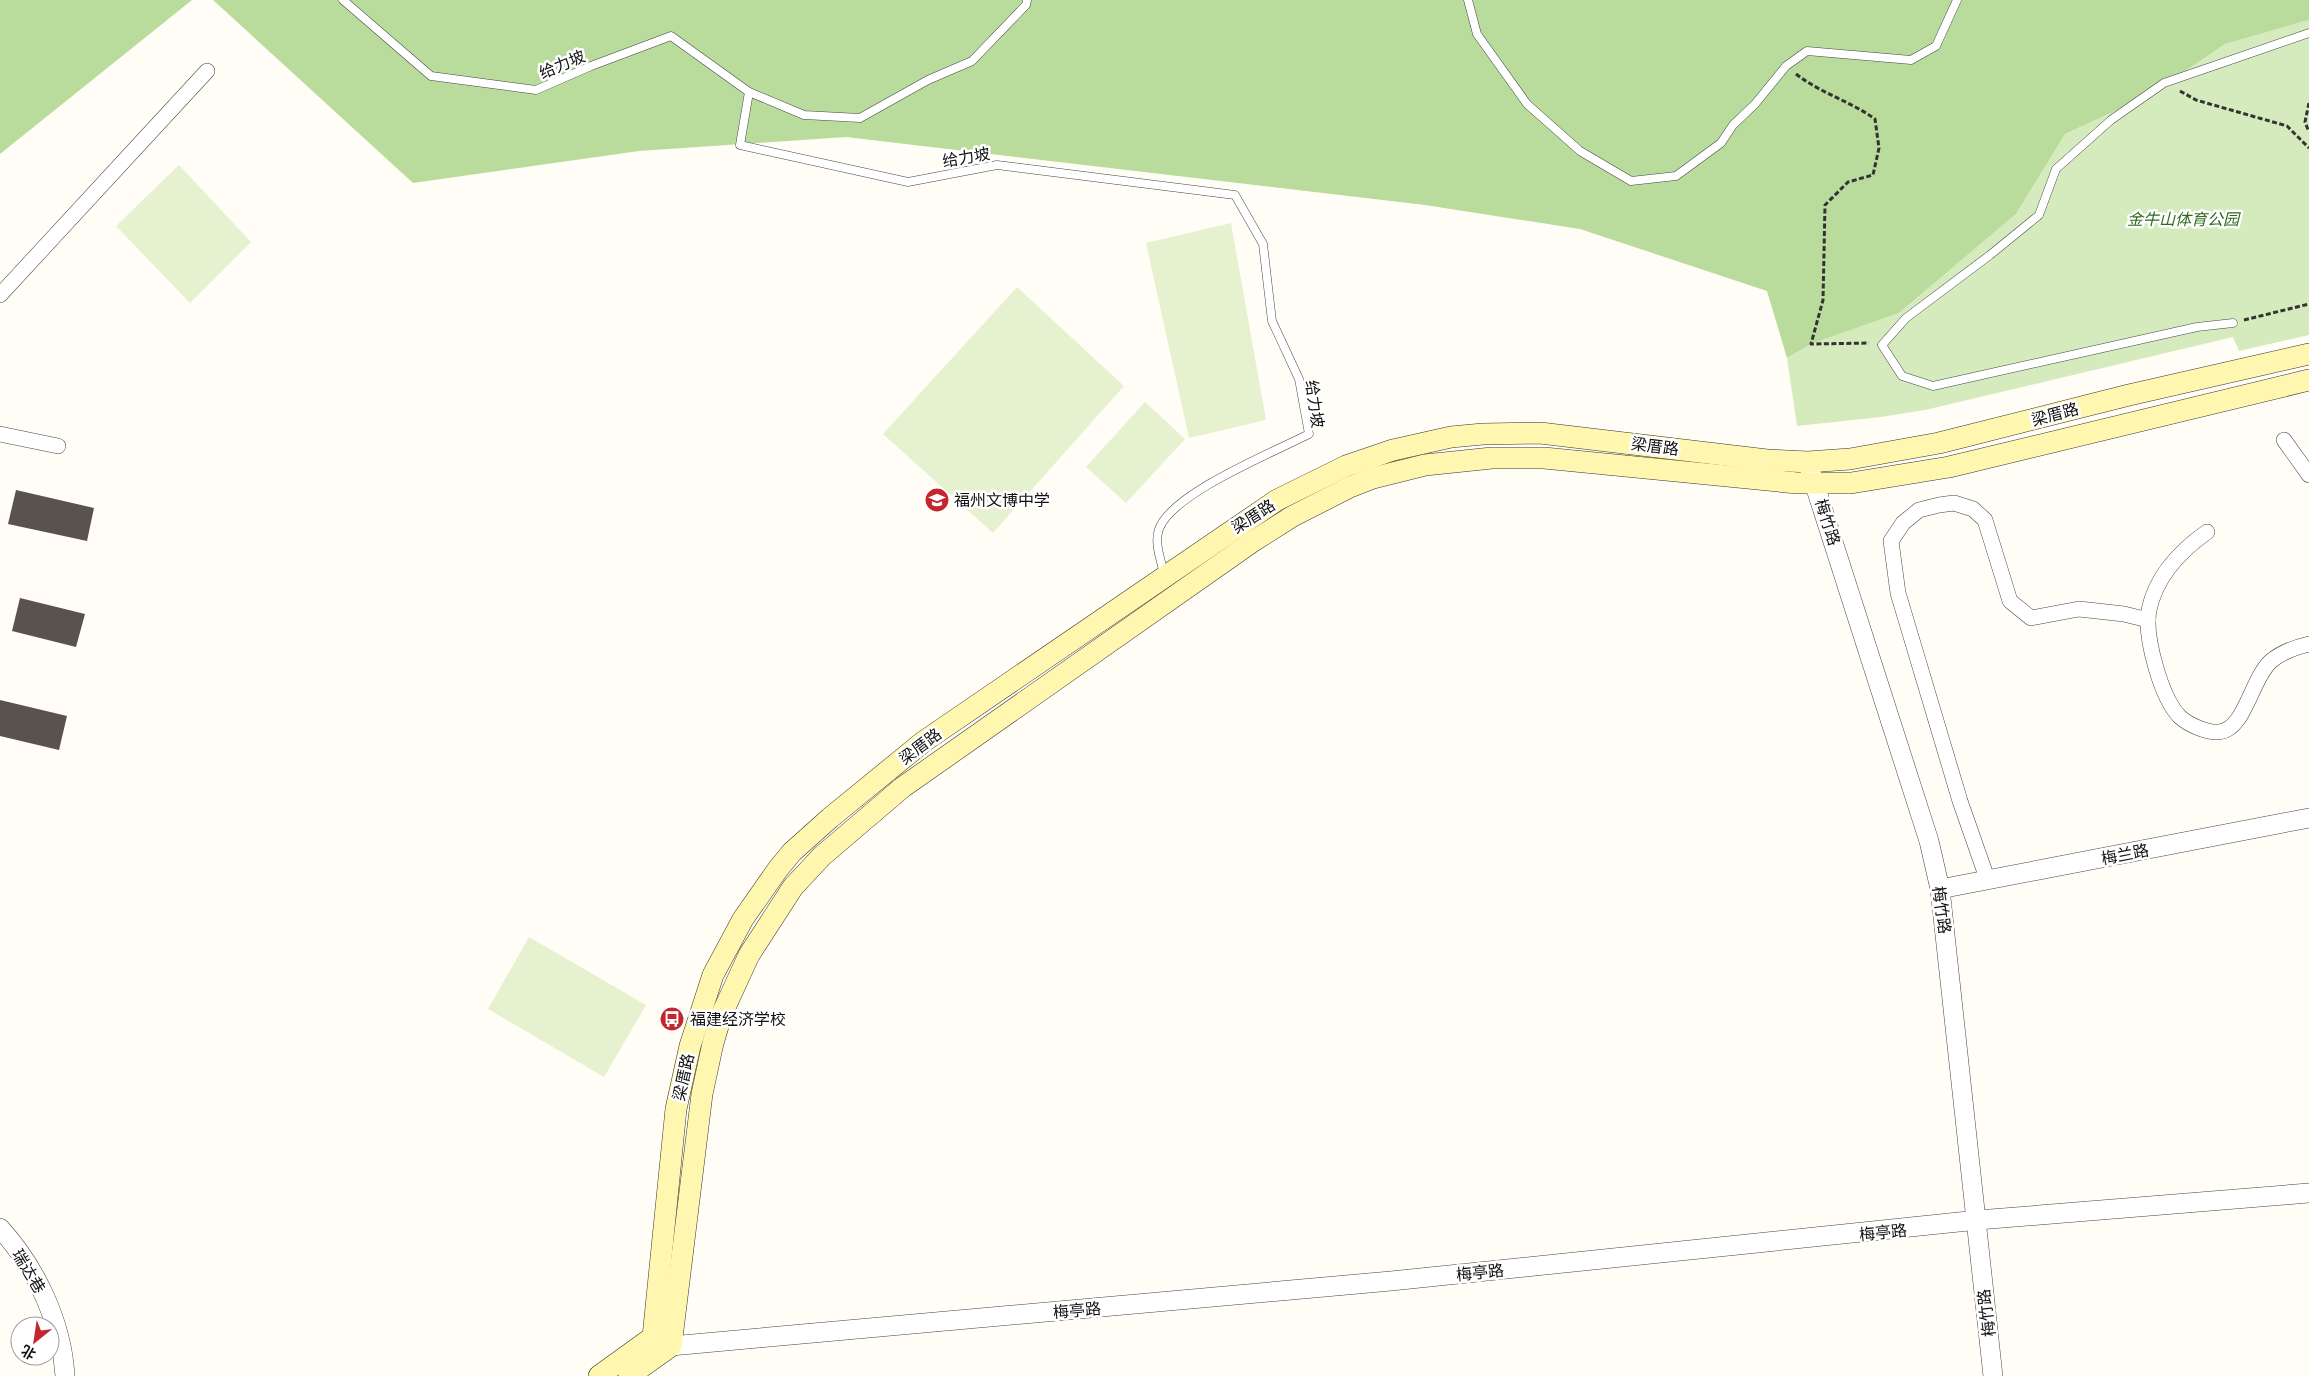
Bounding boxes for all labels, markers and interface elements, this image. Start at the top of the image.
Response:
street label: 给力坡 [536,46,588,83]
street label: 给力坡 [941,144,991,171]
park label: 金牛山体育公园 [2127,210,2241,229]
street label: 给力坡 [1302,379,1327,429]
street label: 梁厝路 [2029,399,2081,430]
street label: 梁厝路 [1630,434,1680,459]
school or university icon: 福州文博中学 [924,487,950,513]
place label: 福州文博中学 [954,491,1050,510]
street label: 梁厝路 [1228,495,1279,537]
street label: 梅竹路 [1811,496,1844,548]
street label: 梁厝路 [895,724,945,768]
street label: 梅兰路 [2100,841,2150,868]
street label: 梅竹路 [1929,885,1954,935]
bus stop icon: 福建经济学校 [659,1006,685,1032]
place label: 福建经济学校 [690,1010,786,1029]
street label: 梁厝路 [669,1052,698,1103]
street label: 梅亭路 [1858,1221,1908,1244]
street label: 瑞达巷 [8,1246,49,1297]
street label: 梅亭路 [1455,1261,1505,1284]
street label: 梅竹路 [1974,1288,1999,1338]
street label: 梅亭路 [1052,1299,1102,1322]
north arrow [10,1316,60,1366]
text: 北 [18,1341,39,1363]

